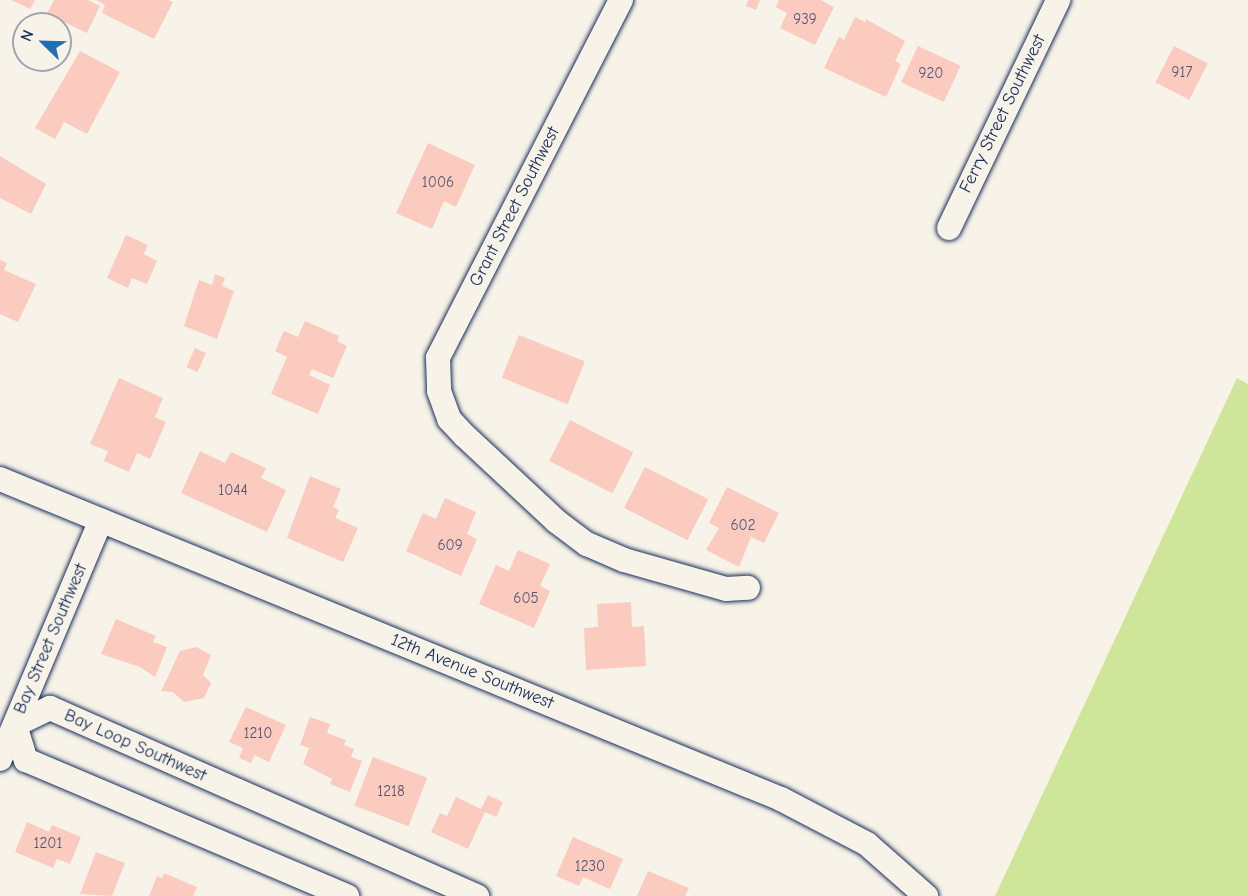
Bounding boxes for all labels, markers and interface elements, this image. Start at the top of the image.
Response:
house number: 939 [793,11,817,29]
north arrow [12,12,72,72]
text: N [17,27,38,44]
street label: Ferry Street Southwest [955,31,1051,197]
house number: 917 [1172,64,1192,82]
house number: 920 [919,65,943,83]
street label: Grant Street Southwest [465,123,565,291]
house number: 1006 [422,174,454,192]
house number: 1044 [218,482,248,500]
house number: 602 [730,517,756,535]
house number: 609 [437,537,463,555]
street label: Bay Street Southwest [10,561,92,717]
house number: 605 [513,590,539,608]
street label: 12th Avenue Southwest [387,629,557,715]
street label: Bay Loop Southwest [61,705,209,787]
house number: 1210 [244,725,272,743]
house number: 1218 [377,783,405,801]
house number: 1201 [34,835,62,853]
house number: 1230 [575,858,605,876]

